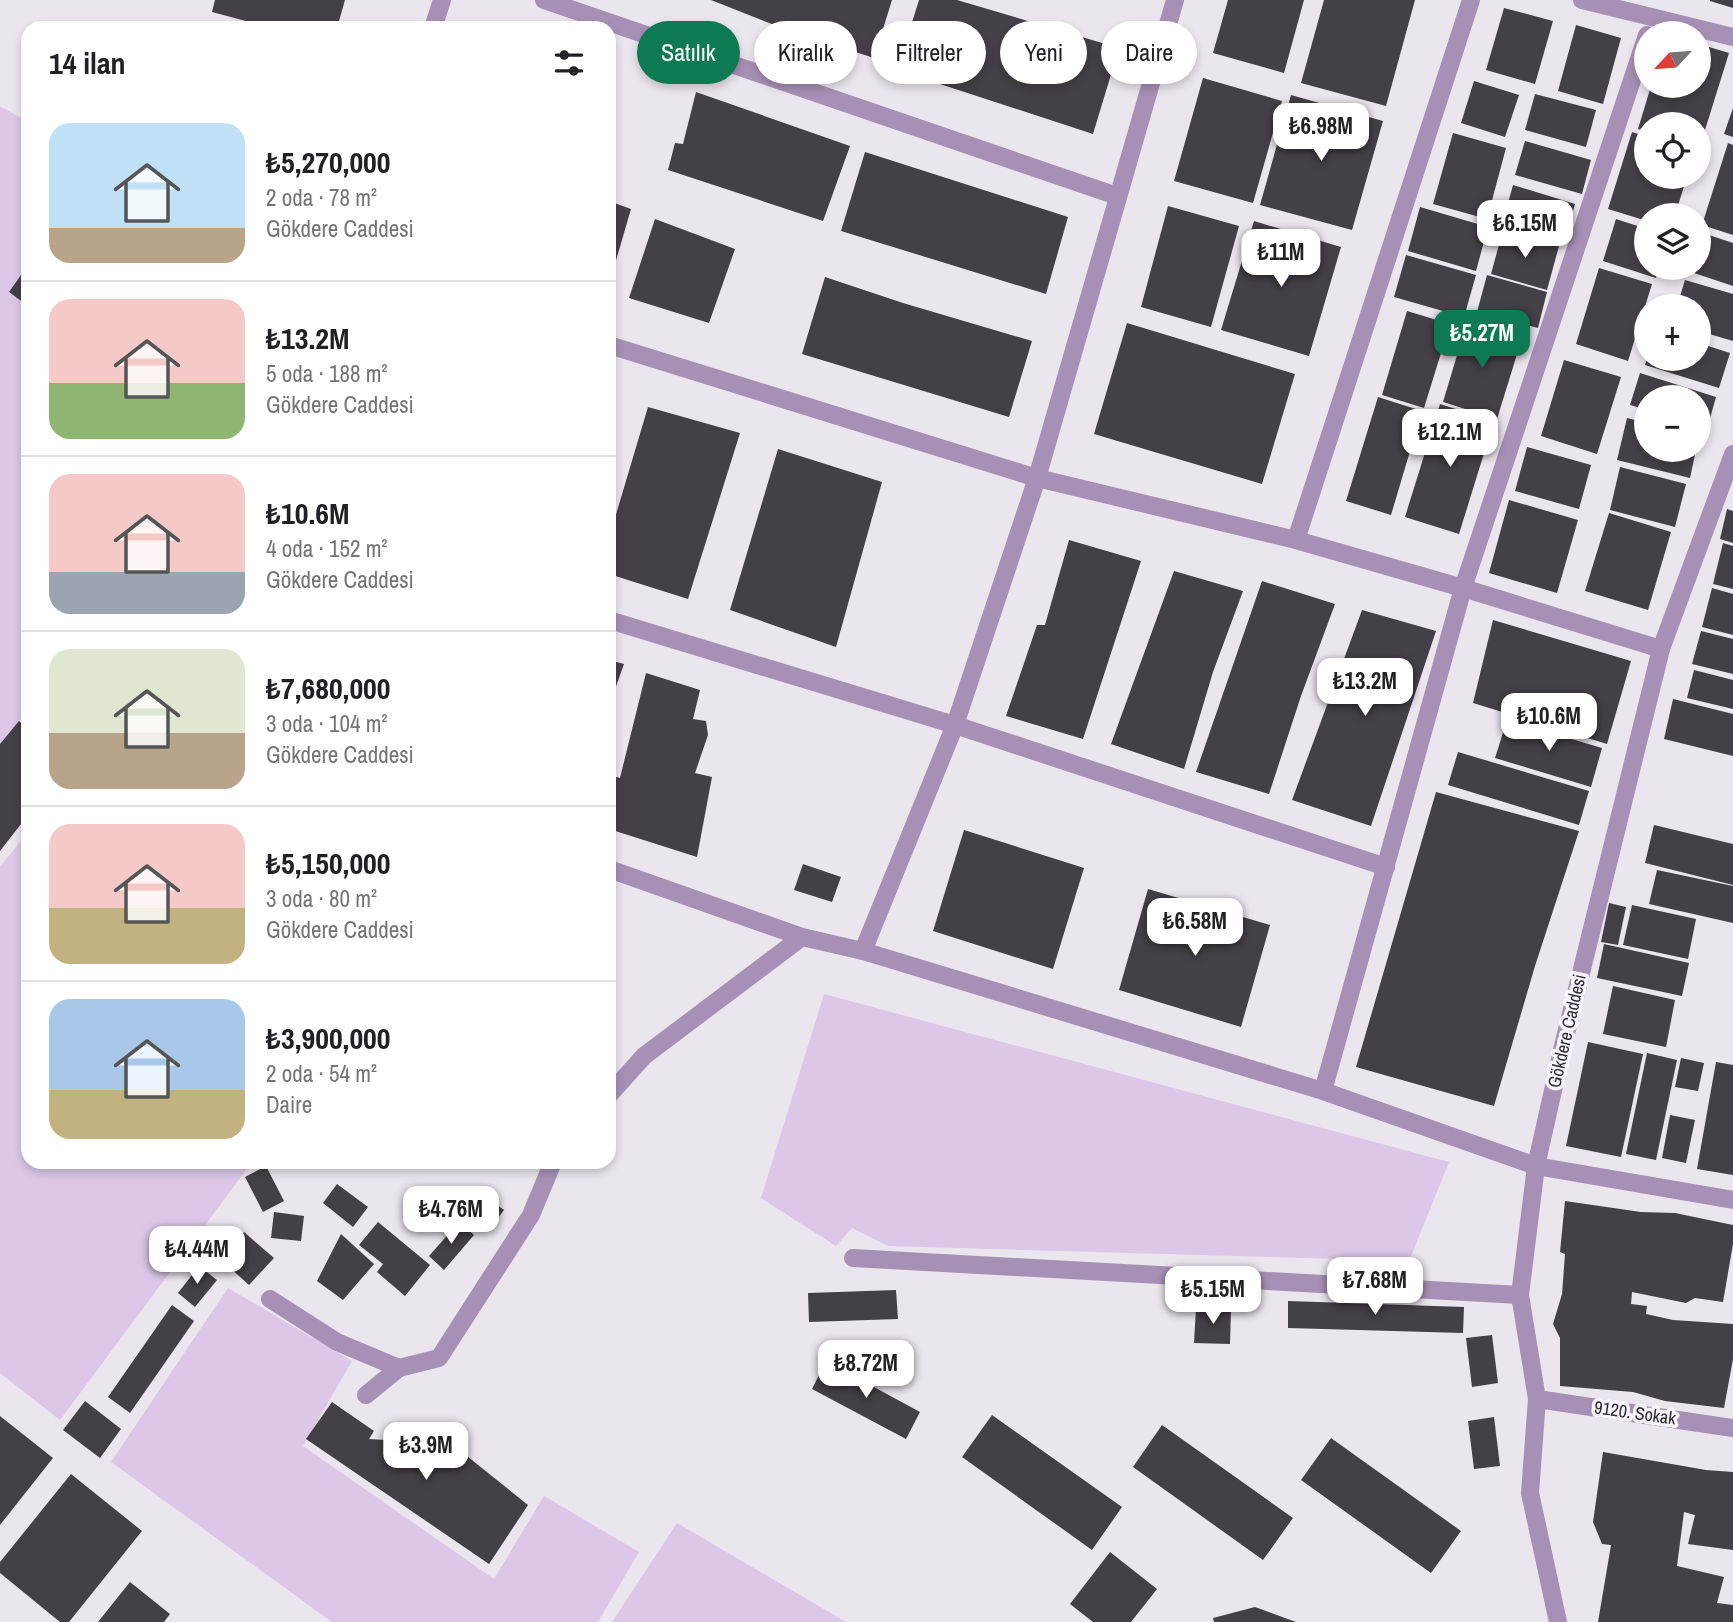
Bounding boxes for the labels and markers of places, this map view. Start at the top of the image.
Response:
pin: ₺6.98M [1264,104,1378,163]
pin: ₺6.15M [1468,201,1582,260]
pin: ₺11M [1240,230,1322,289]
pin: ₺5.27M [1425,310,1539,370]
pin: ₺12.1M [1393,410,1507,469]
pin: ₺13.2M [1308,658,1422,718]
pin: ₺10.6M [1492,694,1606,753]
pin: ₺6.58M [1138,898,1252,958]
pin: ₺4.76M [394,1186,508,1246]
pin: ₺4.44M [140,1226,254,1286]
pin: ₺7.68M [1318,1258,1432,1317]
pin: ₺5.15M [1156,1266,1270,1326]
pin: ₺8.72M [809,1340,923,1400]
pin: ₺3.9M [377,1422,475,1482]

